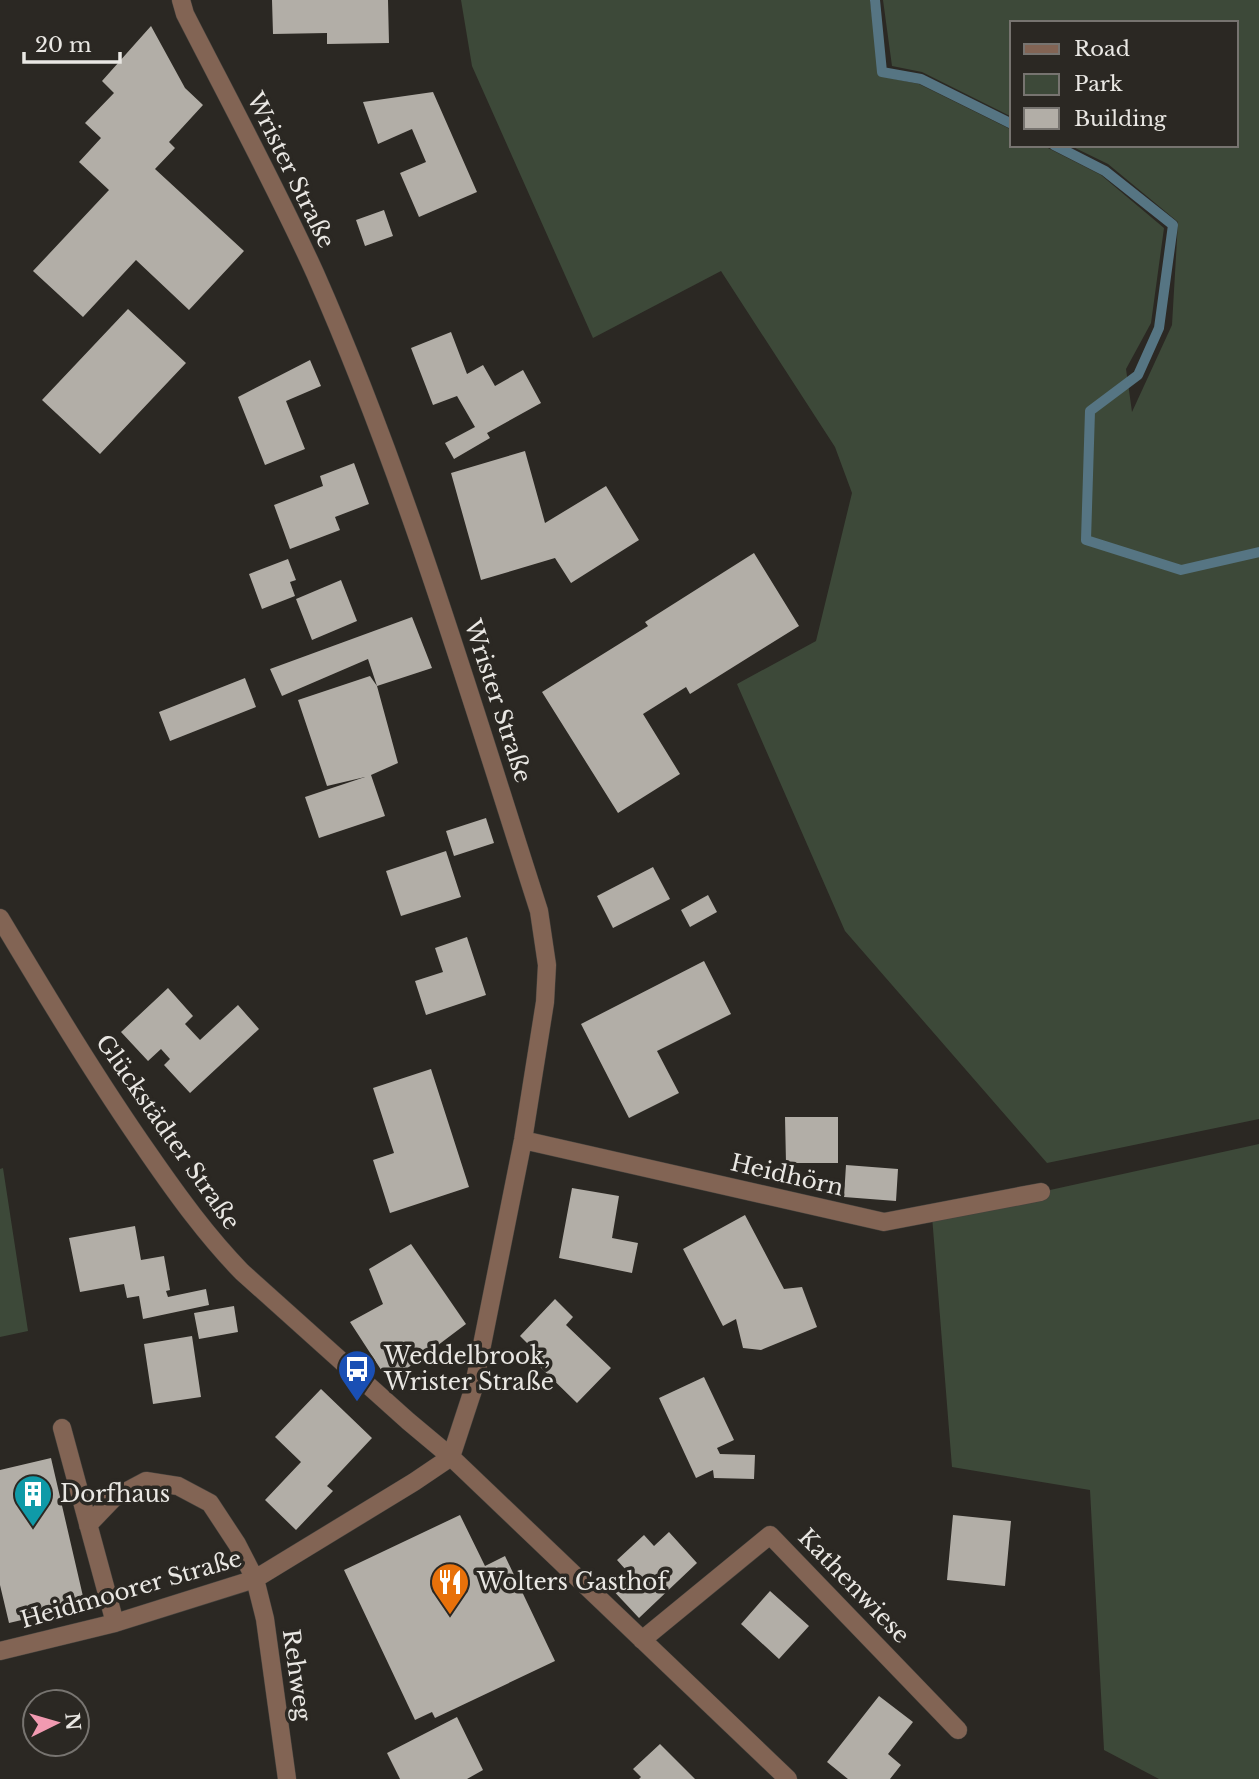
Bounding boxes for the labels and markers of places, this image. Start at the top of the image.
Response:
place label: Weddelbrook, Wrister Straße [383,1342,554,1396]
bus stop icon: Weddelbrook, Wrister Straße [336,1348,378,1403]
building icon: Dorfhaus [12,1473,54,1528]
place label: Dorfhaus [60,1480,170,1508]
restaurant icon: Wolters Gasthof [429,1561,471,1616]
place label: Wolters Gasthof [476,1568,669,1596]

